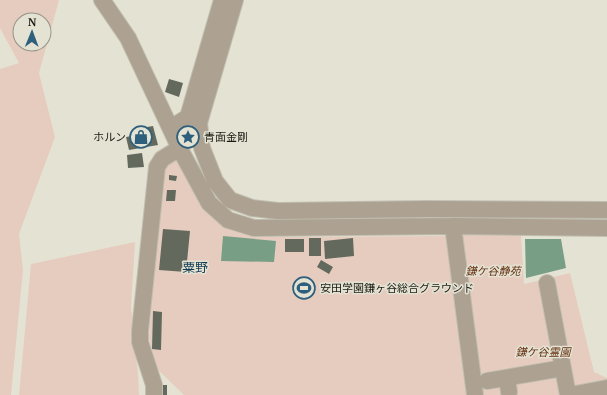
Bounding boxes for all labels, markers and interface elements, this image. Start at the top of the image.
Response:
north arrow [12,12,52,52]
text: N [28,15,37,29]
shop icon: ホルン [128,124,154,150]
place icon: 青面金剛 [175,124,201,150]
place label: ホルン [93,130,126,144]
place label: 青面金剛 [204,130,248,144]
district label: 粟野 [182,258,208,276]
park label: 鎌ケ谷静苑 [466,264,522,278]
sports icon: 安田学園鎌ヶ谷総合グラウンド [291,275,317,301]
place label: 安田学園鎌ヶ谷総合グラウンド [320,281,474,295]
park label: 鎌ケ谷霊園 [516,345,572,359]

